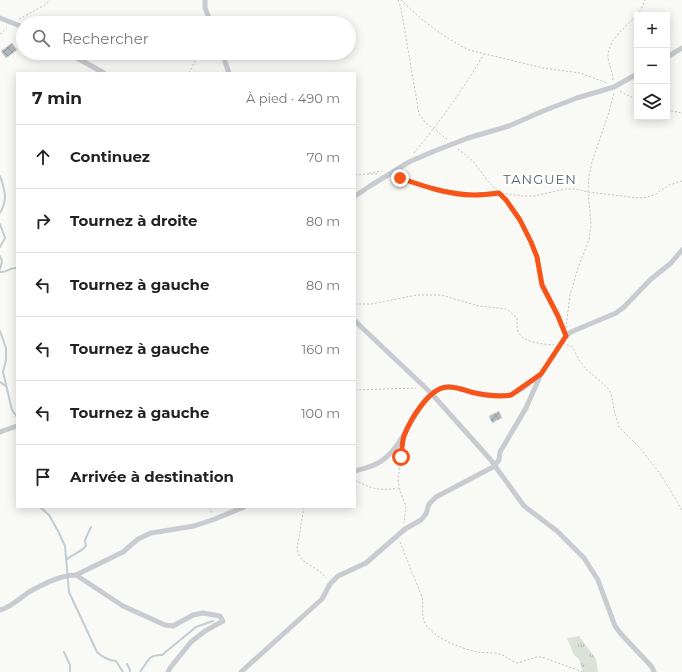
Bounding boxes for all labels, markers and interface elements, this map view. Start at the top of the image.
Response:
map controls [634,12,670,120]
button: + [634,12,670,48]
search box [16,16,356,60]
icon: search [30,27,52,49]
text: Rechercher [62,29,149,48]
button: − [634,48,670,84]
button: layers [634,84,670,120]
text: 7 min [32,88,82,108]
text: À pied · 490 m [246,90,340,106]
icon: ahead [32,146,54,168]
text: Continuez [70,147,150,166]
text: 70 m [307,149,340,165]
route end [391,169,409,187]
district label: TANGUEN [503,171,577,187]
icon: right [32,210,54,232]
text: Tournez à droite [70,211,198,230]
text: 80 m [306,213,340,229]
icon: left [32,274,54,296]
text: Tournez à gauche [70,275,209,294]
text: 80 m [306,277,340,293]
icon: left [32,338,54,360]
text: Tournez à gauche [70,339,209,358]
text: 160 m [302,341,340,357]
icon: left [32,402,54,424]
text: Tournez à gauche [70,403,209,422]
text: 100 m [301,405,340,421]
route start [392,448,410,466]
icon: arrive [32,466,54,488]
text: Arrivée à destination [70,467,234,486]

